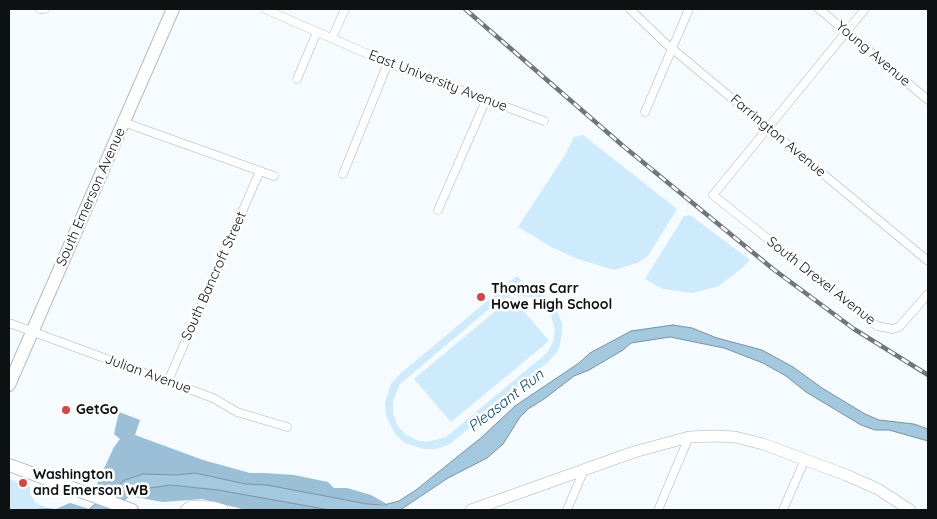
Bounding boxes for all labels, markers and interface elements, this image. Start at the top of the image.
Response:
street label: Young Avenue [832,18,914,90]
street label: East University Avenue [366,47,510,115]
street label: Farrington Avenue [727,91,829,181]
street label: South Emerson Avenue [53,125,129,269]
street label: South Bancroft Street [178,209,250,343]
street label: South Drexel Avenue [763,233,879,329]
place label: Thomas Carr Howe High School [491,281,612,314]
marker: Thomas Carr Howe High School [475,291,487,303]
street label: Julian Avenue [103,351,193,397]
water label: Pleasant Run [465,366,547,436]
place label: GetGo [76,402,118,418]
marker: GetGo [60,404,72,416]
place label: Washington and Emerson WB [33,467,148,500]
marker: Washington and Emerson WB [17,477,29,489]

